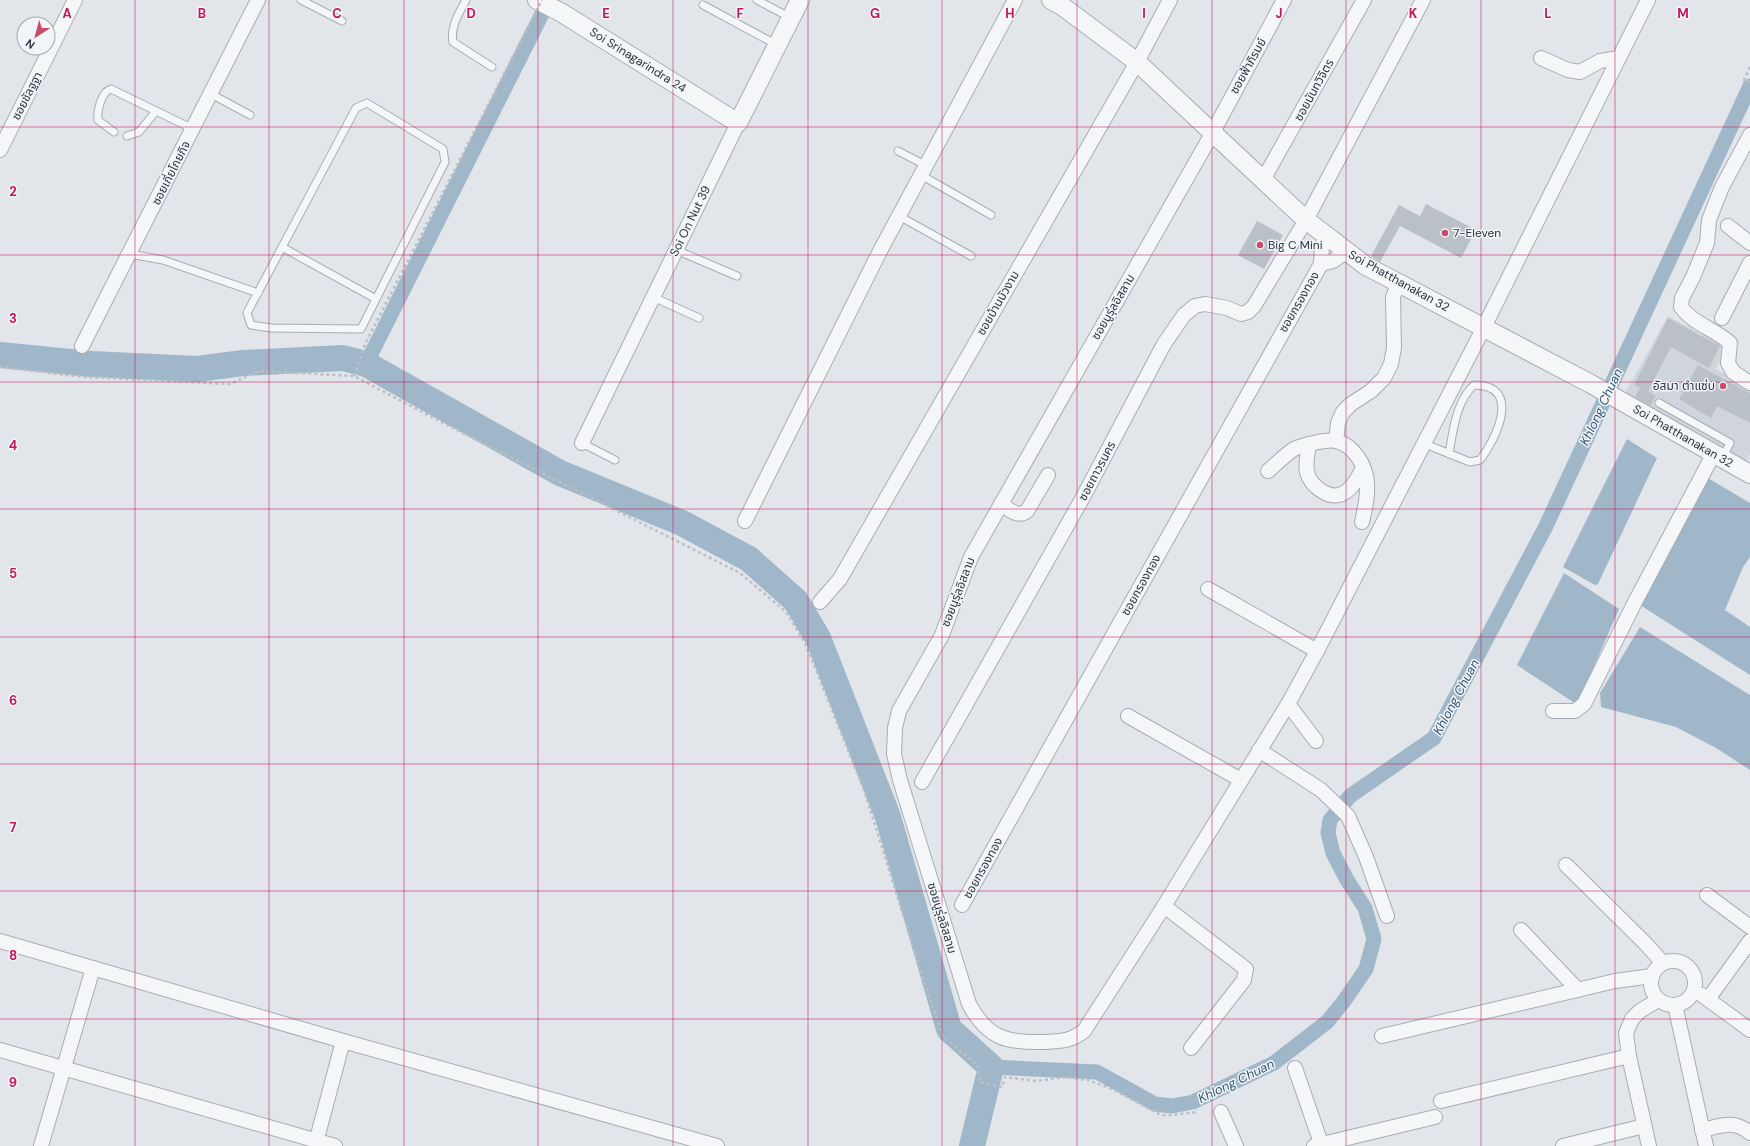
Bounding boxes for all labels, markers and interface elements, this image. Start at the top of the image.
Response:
text: A [62,5,72,22]
text: B [198,5,206,22]
text: C [332,5,342,22]
text: D [466,5,476,22]
text: E [602,5,610,22]
text: F [736,5,744,22]
text: G [870,5,880,22]
text: H [1005,5,1015,22]
text: I [1142,5,1146,22]
text: J [1275,5,1283,22]
text: K [1409,5,1418,22]
text: L [1544,5,1552,22]
text: M [1677,5,1689,22]
north arrow [16,16,56,56]
street label: Soi Srinagarindra 24 [587,24,689,96]
street label: ซอยฟ้าภิรมย์ [1226,35,1270,97]
text: N [23,36,37,52]
street label: ซอยนันทวิจิตร [1290,56,1338,124]
street label: ซอยชัลฐฐา [8,69,46,123]
street label: ซอยเกี่ยโกยกิจ [147,138,194,208]
text: 2 [9,183,17,200]
street label: Soi On Nut 39 [666,183,714,259]
place label: 7-Eleven [1453,225,1501,241]
marker: 7-Eleven [1440,228,1450,238]
place label: Big C Mini [1268,237,1323,253]
marker: Big C Mini [1255,240,1265,250]
street label: Soi Phatthanakan 32 [1346,247,1452,315]
street label: ซอยบ้านบัวงาม [973,268,1023,338]
street label: ซอยกรองทอง [1275,269,1323,335]
street label: ซอยนูรุ่ลอิสลาม [1088,271,1138,343]
text: 3 [9,310,17,327]
water label: Khlong Chuan [1576,366,1626,448]
place label: อัสมา ตำแซ่บ [1653,378,1715,394]
marker: อัสมา ตำแซ่บ [1718,381,1728,391]
street label: Soi Phatthanakan 32 [1630,401,1736,471]
text: 4 [9,437,17,454]
street label: ซอยถาวรนคร [1075,438,1119,504]
street label: ซอยกรองทอง [1118,552,1164,618]
street label: ซอยนูรุ่ลอิสลาม [937,555,979,629]
text: 5 [9,565,17,582]
water label: Khlong Chuan [1429,656,1483,738]
text: 6 [9,692,17,709]
text: 7 [10,819,17,836]
street label: ซอยกรองทอง [960,835,1006,901]
street label: ซอยนูรุ่ลอิสลาม [924,880,960,956]
text: 8 [9,947,17,964]
water label: Khlong Chuan [1195,1055,1277,1107]
text: 9 [9,1074,17,1091]

